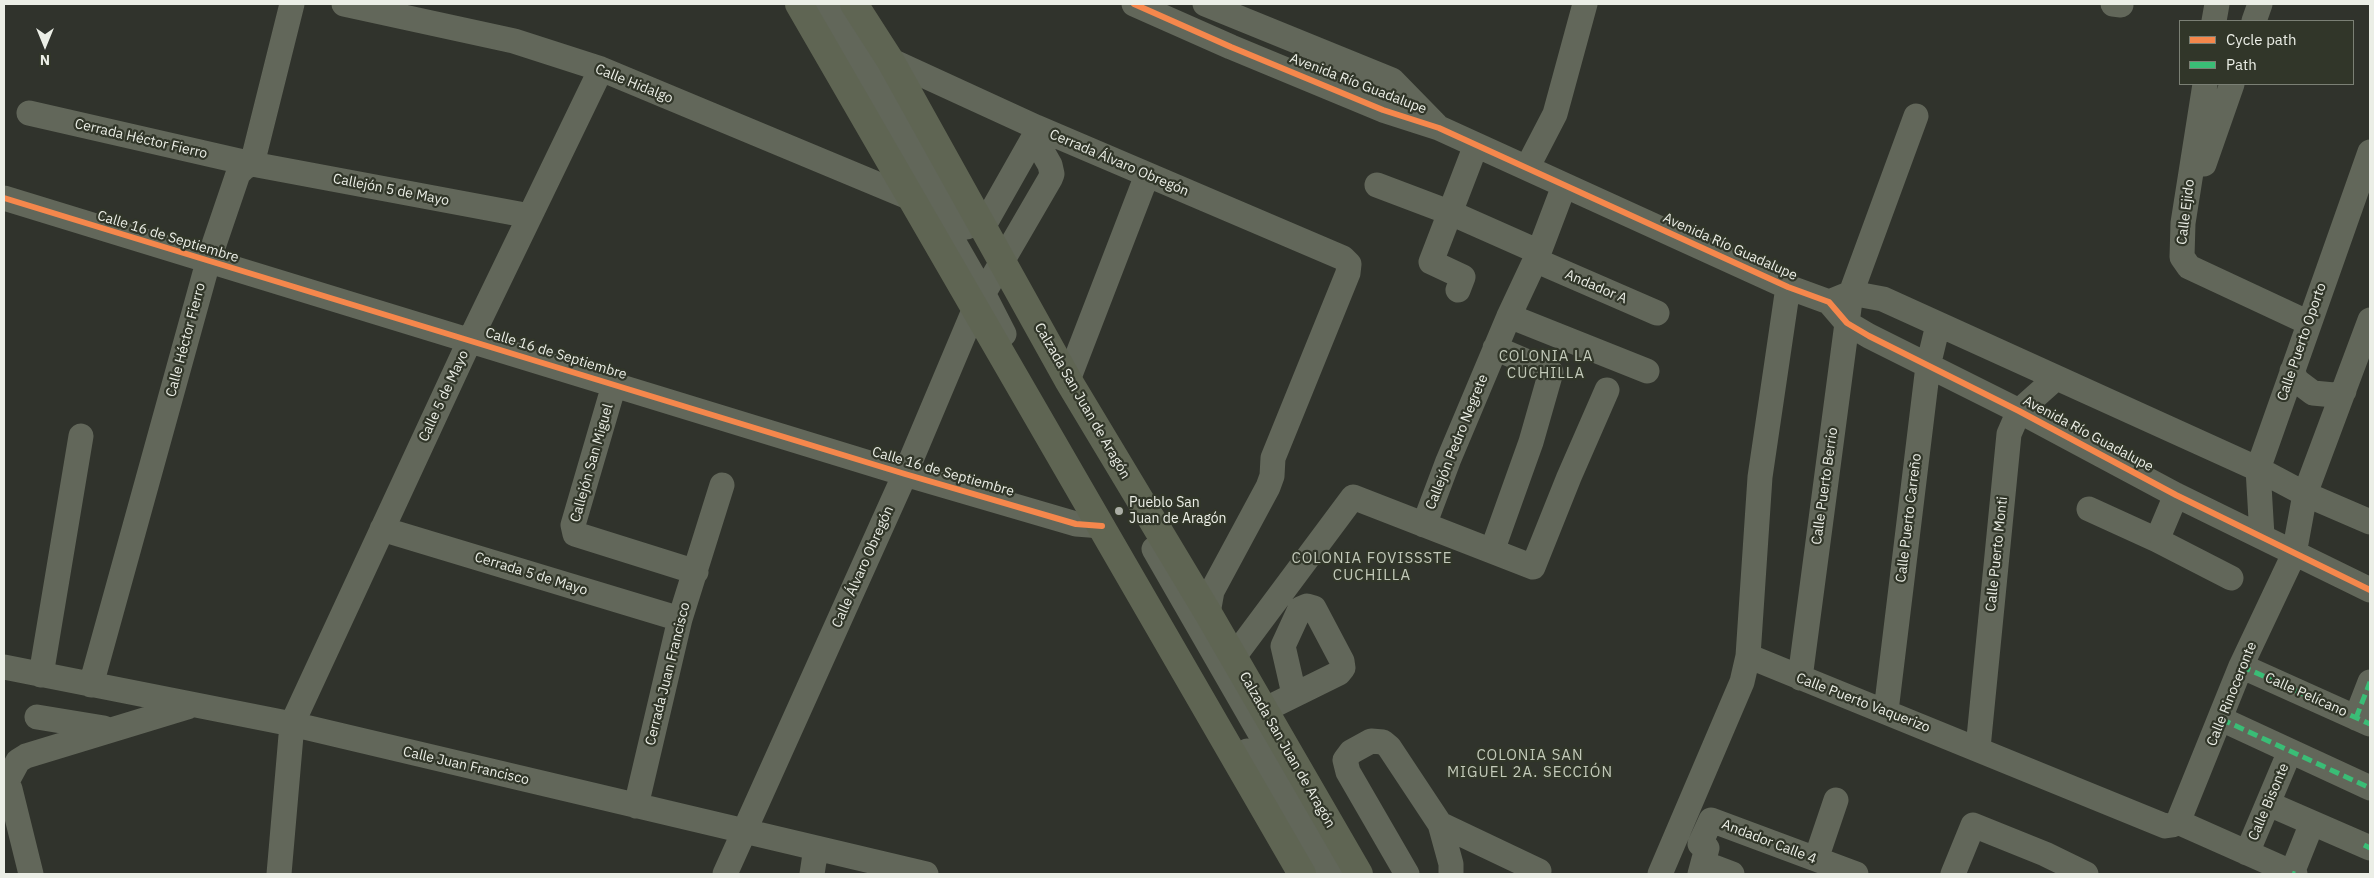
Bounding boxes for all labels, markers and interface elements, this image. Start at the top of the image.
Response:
north arrow [20,20,70,70]
legend [2179,20,2354,85]
text: Cycle path [2226,30,2297,49]
street label: Avenida Río Guadalupe [1287,50,1429,118]
text: N [40,51,50,69]
text: Path [2226,55,2257,74]
street label: Calle Hidalgo [593,61,675,107]
street label: Cerrada Héctor Fierro [73,116,209,162]
street label: Cerrada Álvaro Obregón [1047,126,1191,200]
street label: Callejón 5 de Mayo [331,170,451,210]
street label: Calle Ejido [2174,178,2198,246]
street label: Calle 16 de Septiembre [95,207,241,267]
street label: Avenida Río Guadalupe [1660,210,1800,284]
street label: Andador A [1562,266,1630,308]
street label: Calle Héctor Fierro [163,281,209,399]
street label: Calle Puerto Oporto [2274,281,2330,403]
street label: Calzada San Juan de Aragón [1030,320,1134,482]
street label: Calle 16 de Septiembre [483,324,629,384]
street label: Calle 5 de Mayo [415,348,473,444]
district label: COLONIA LA CUCHILLA [1497,348,1595,383]
street label: Callejón Pedro Negrete [1422,372,1492,512]
street label: Avenida Río Guadalupe [2020,392,2156,476]
street label: Callejón San Miguel [567,402,617,524]
street label: Calle Puerto Berrio [1808,426,1842,546]
street label: Calle 16 de Septiembre [870,444,1016,500]
street label: Calle Puerto Carreño [1893,453,1925,583]
place label: Pueblo San Juan de Aragón [1129,495,1227,528]
street label: Calle Puerto Monti [1983,496,2011,612]
street label: Calle Álvaro Obregón [829,503,897,631]
marker: Pueblo San Juan de Aragón [1113,505,1125,517]
street label: Cerrada 5 de Mayo [472,549,590,599]
district label: COLONIA FOVISSSTE CUCHILLA [1289,550,1455,585]
street label: Cerrada Juan Francisco [642,601,694,747]
street label: Calle Rinoceronte [2203,639,2261,749]
street label: Calzada San Juan de Aragón [1235,669,1339,831]
street label: Calle Pelícano [2262,669,2350,721]
street label: Calle Puerto Vaquerizo [1794,670,1932,736]
street label: Calle Juan Francisco [401,743,531,789]
district label: COLONIA SAN MIGUEL 2A. SECCIÓN [1445,747,1615,782]
street label: Calle Bisonte [2245,761,2293,843]
street label: Andador Calle 4 [1719,816,1819,868]

